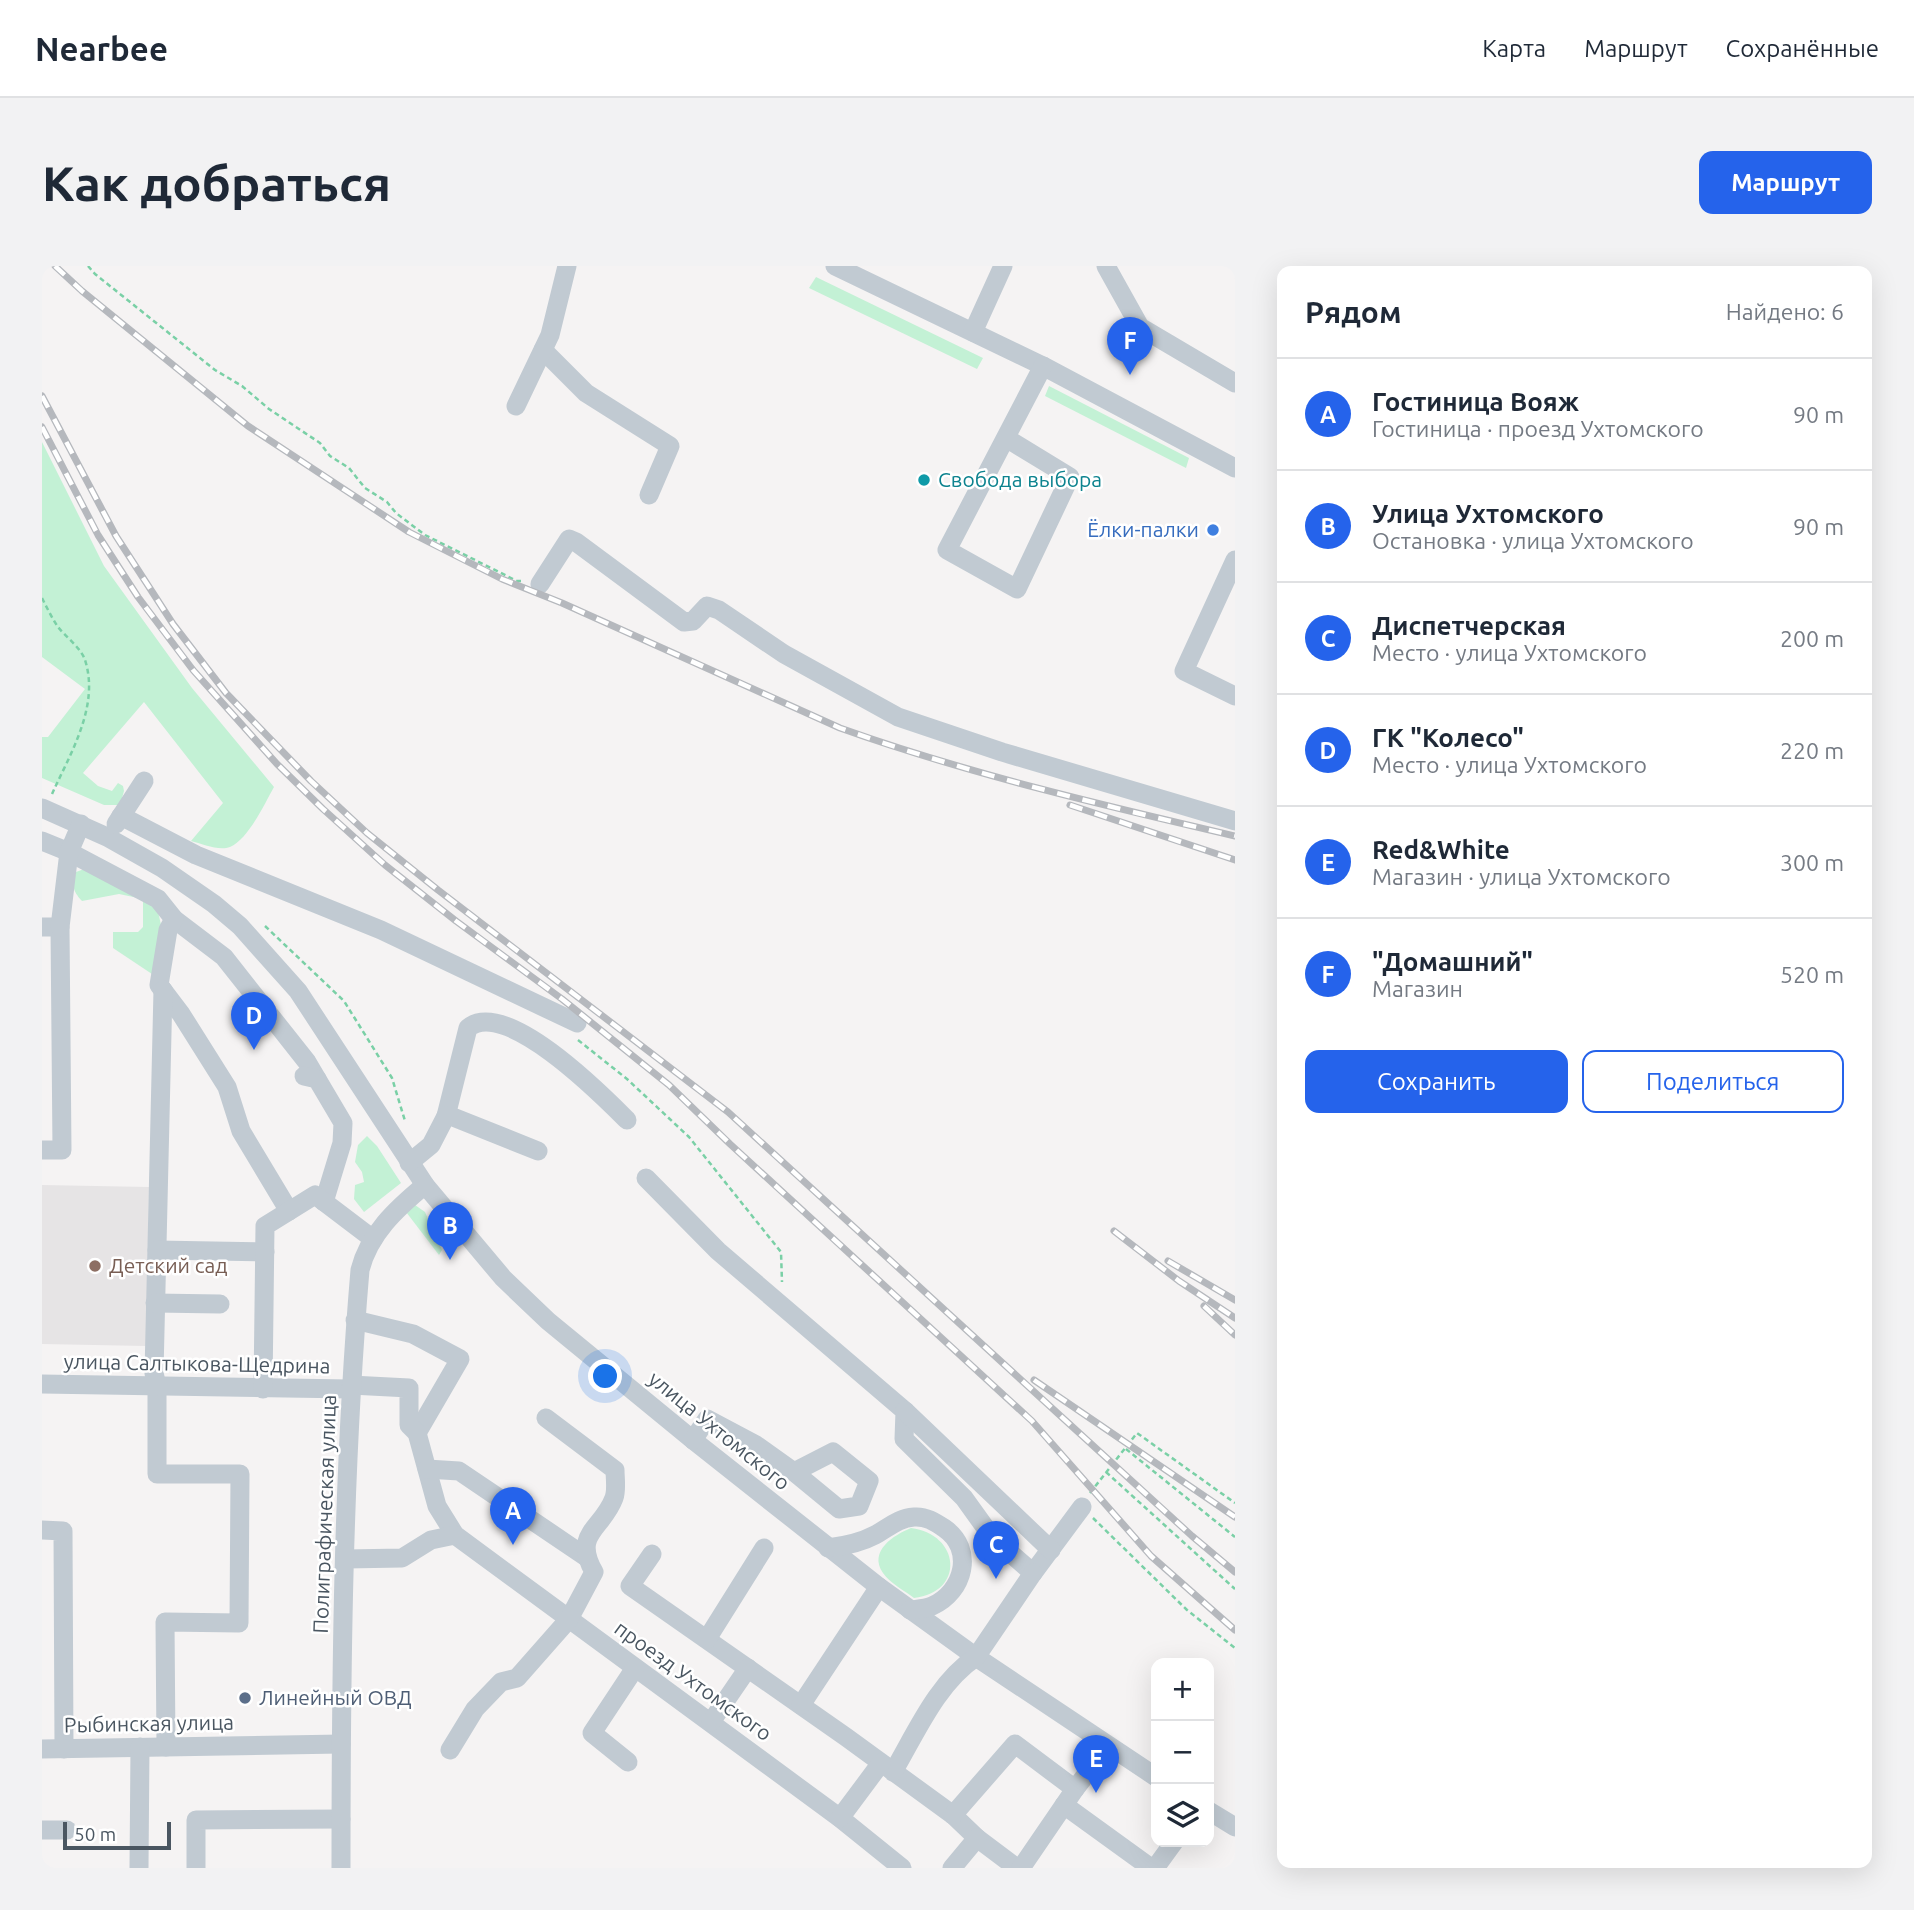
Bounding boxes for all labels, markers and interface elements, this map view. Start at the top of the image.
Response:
text: Nearbee [35,30,168,67]
text: Карта [1482,35,1546,62]
text: Маршрут [1584,35,1688,62]
text: Сохранённые [1726,35,1879,62]
button: Маршрут [1699,151,1872,214]
text: Как добраться [42,155,391,210]
text: Рядом [1305,295,1401,329]
text: Найдено: 6 [1726,299,1844,324]
pin: F [1107,317,1153,375]
text: Гостиница Вояж [1372,387,1579,416]
text: A [1320,402,1336,427]
text: 90 m [1793,402,1844,427]
text: Гостиница · проезд Ухтомского [1372,416,1704,441]
place label: Свобода выбора [938,467,1102,491]
marker: Свобода выбора [916,472,932,488]
text: Улица Ухтомского [1372,499,1604,528]
text: B [1320,514,1336,539]
text: 90 m [1793,514,1844,539]
place label: Ёлки-палки [1087,517,1199,541]
marker: Ёлки-палки [1205,522,1221,538]
text: Остановка · улица Ухтомского [1372,528,1694,553]
text: Диспетчерская [1372,611,1566,640]
text: C [1321,626,1335,651]
text: 200 m [1780,626,1844,651]
text: Место · улица Ухтомского [1372,640,1647,665]
text: ГК "Колесо" [1372,723,1524,752]
text: D [1320,738,1336,763]
text: 220 m [1780,738,1844,763]
text: Место · улица Ухтомского [1372,752,1647,777]
text: Red&White [1372,835,1510,864]
text: E [1321,850,1335,875]
text: 300 m [1780,850,1844,875]
text: Магазин · улица Ухтомского [1372,864,1671,889]
text: "Домашний" [1372,947,1533,976]
text: F [1322,962,1334,987]
text: 520 m [1780,962,1844,987]
text: Магазин [1372,976,1463,1001]
pin: D [231,992,277,1050]
button: Сохранить [1305,1050,1568,1113]
button: Поделиться [1582,1050,1844,1113]
pin: B [427,1202,473,1260]
place label: Детский сад [109,1253,228,1277]
marker: Детский сад [87,1258,103,1274]
street label: улица Салтыкова-Щедрина [63,1349,331,1377]
your location [588,1359,622,1393]
street label: улица Ухтомского [644,1366,795,1495]
street label: Полиграфическая улица [308,1394,340,1634]
pin: A [490,1487,536,1545]
pin: C [973,1521,1019,1579]
street label: проезд Ухтомского [611,1615,777,1745]
map controls [1151,1658,1214,1847]
button: + [1151,1658,1214,1721]
place label: Линейный ОВД [259,1685,412,1709]
marker: Линейный ОВД [237,1690,253,1706]
street label: Рыбинская улица [64,1710,234,1736]
button: − [1151,1721,1214,1784]
pin: E [1073,1735,1119,1793]
button: layers [1151,1784,1214,1847]
scale bar [63,1819,172,1851]
text: 50 m [74,1823,116,1845]

